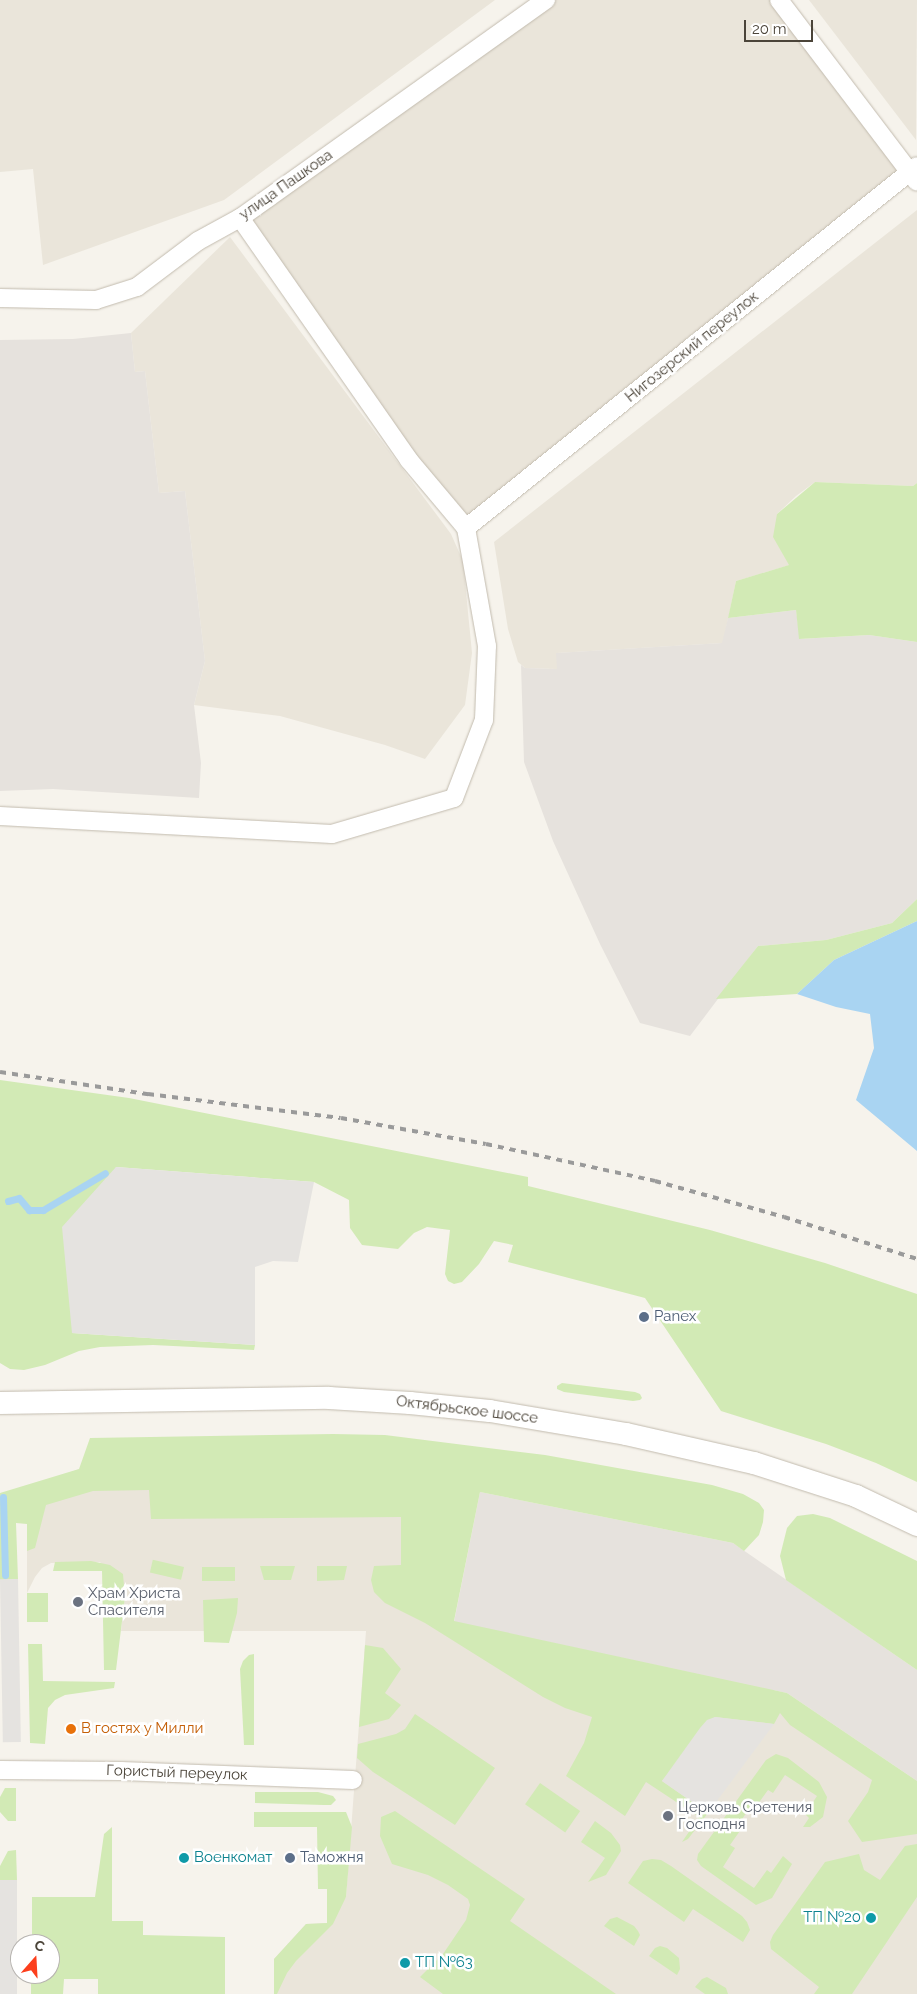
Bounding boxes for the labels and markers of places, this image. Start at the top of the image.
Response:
place label: Panex [654,1308,696,1326]
marker: Panex [638,1311,650,1323]
place label: Храм Христа Спасителя [88,1584,180,1619]
marker: Храм Христа Спасителя [72,1596,84,1608]
place label: В гостях у Милли [81,1720,204,1738]
marker: В гостях у Милли [65,1723,77,1735]
place label: Церковь Сретения Господня [678,1798,812,1833]
marker: Церковь Сретения Господня [662,1810,674,1822]
place label: Военкомат [194,1849,273,1867]
place label: Таможня [300,1849,364,1867]
marker: Военкомат [178,1852,190,1864]
marker: Таможня [284,1852,296,1864]
place label: ТП №20 [803,1909,861,1927]
marker: ТП №20 [865,1912,877,1924]
place label: ТП №63 [415,1954,473,1972]
marker: ТП №63 [399,1957,411,1969]

